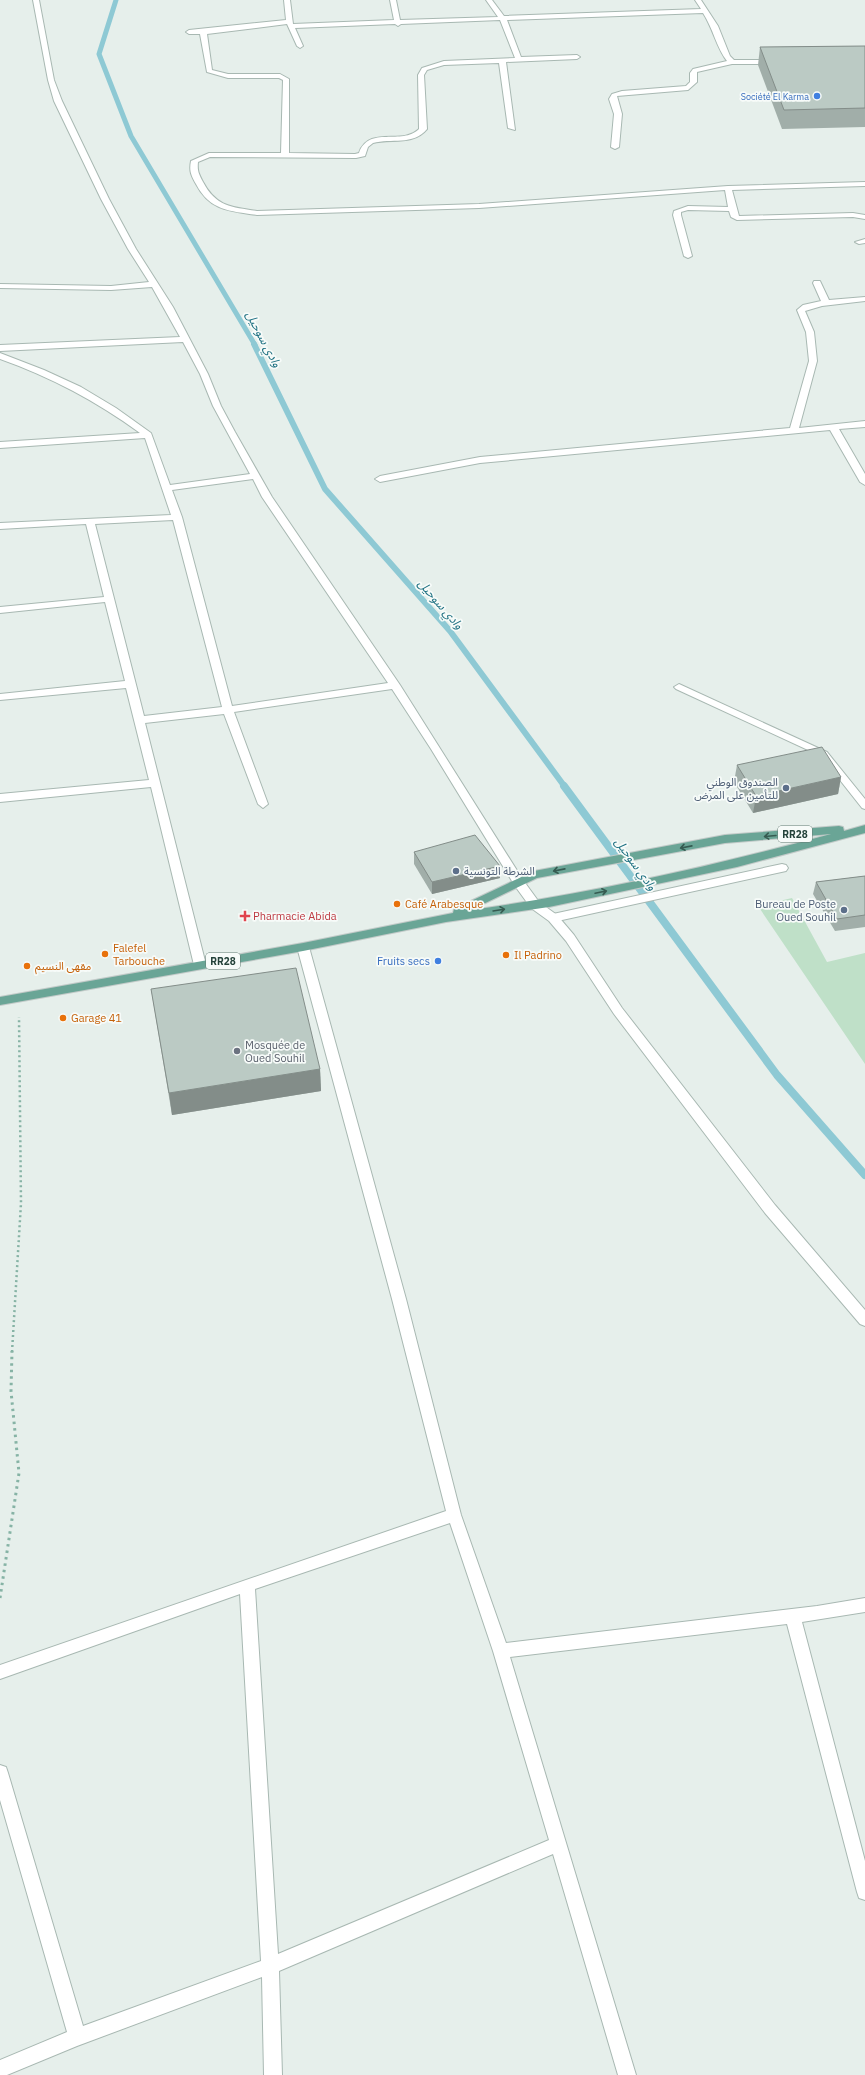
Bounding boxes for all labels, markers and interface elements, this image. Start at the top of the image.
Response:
place label: Société El Karma [741,91,809,102]
marker: Société El Karma [812,91,822,101]
water label: وادي سوحيل [241,308,285,371]
water label: وادي سوحيل [413,576,467,634]
place label: الصندوق الوطني للتأمين على المرض [694,775,778,802]
marker: الصندوق الوطني للتأمين على المرض [781,783,791,793]
road number: RR28 [778,826,812,842]
one-way arrow [764,832,777,839]
water label: وادي سوحيل [610,835,660,895]
one-way arrow [680,843,693,851]
place label: الشرطة التونسية [464,864,535,878]
marker: الشرطة التونسية [451,866,461,876]
one-way arrow [553,867,566,875]
one-way arrow [594,887,607,895]
place label: Café Arabesque [405,897,483,911]
place label: Bureau de Poste Oued Souhil [755,897,836,924]
marker: Café Arabesque [392,899,402,909]
marker: Bureau de Poste Oued Souhil [839,905,849,915]
one-way arrow [492,906,505,914]
place label: Pharmacie Abida [253,909,337,923]
marker: Pharmacie Abida [240,911,250,921]
place label: Falefel Tarbouche [113,941,165,968]
place label: Il Padrino [514,948,562,962]
marker: Falefel Tarbouche [100,949,110,959]
marker: Il Padrino [501,950,511,960]
road number: RR28 [206,953,240,969]
place label: Fruits secs [377,954,430,968]
marker: Fruits secs [433,956,443,966]
place label: مقهى النسيم [35,959,92,975]
marker: مقهى النسيم [22,961,32,971]
place label: Garage 41 [71,1011,122,1025]
marker: Garage 41 [58,1013,68,1023]
place label: Mosquée de Oued Souhil [245,1038,305,1065]
marker: Mosquée de Oued Souhil [232,1046,242,1056]

